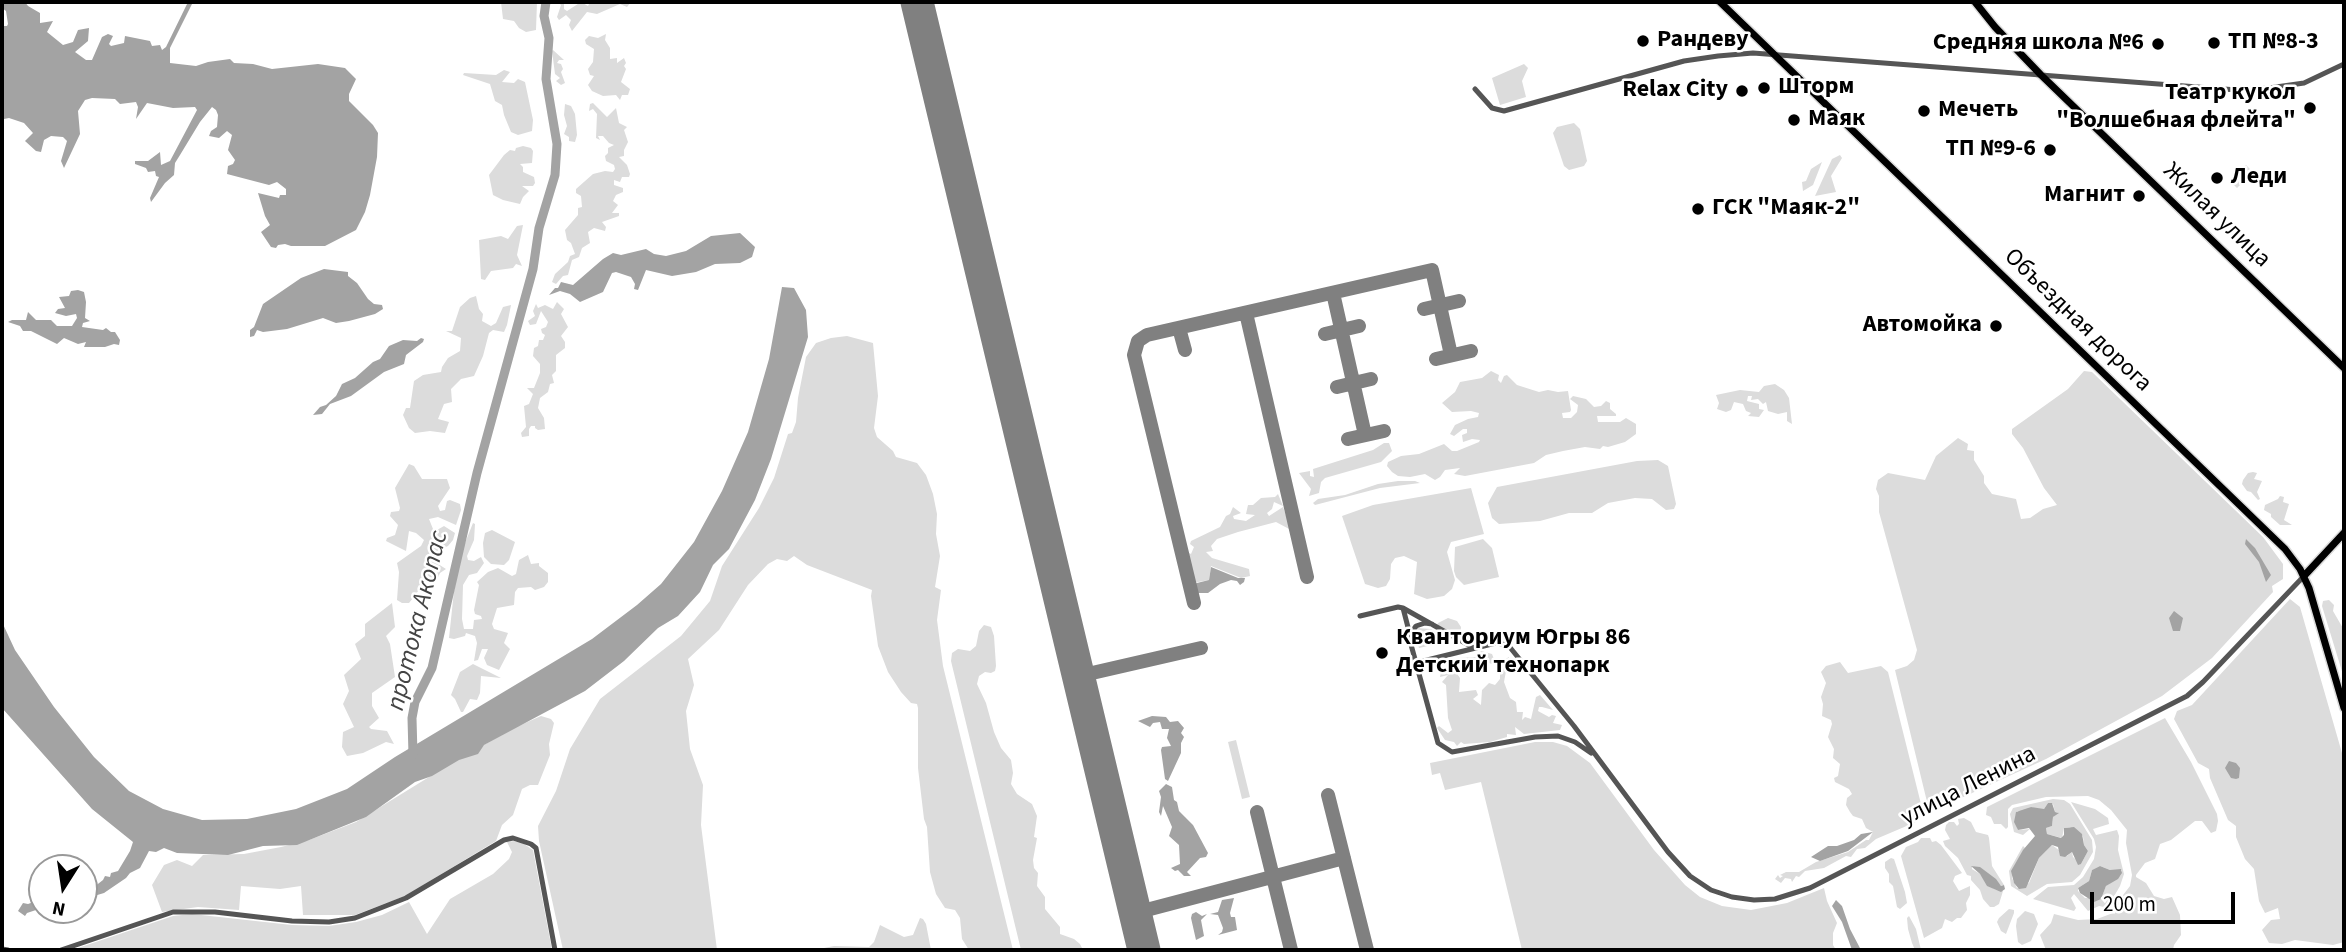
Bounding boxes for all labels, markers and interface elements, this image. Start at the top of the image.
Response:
place label: Рандеву [1657,27,1749,55]
place label: ТП №8-3 [2228,29,2319,57]
place label: Средняя школа №6 [1933,30,2144,58]
marker: Рандеву [1635,33,1651,49]
marker: ТП №8-3 [2206,35,2222,51]
marker: Средняя школа №6 [2150,36,2166,52]
place label: Шторм [1778,74,1854,102]
place label: Relax City [1622,77,1728,105]
marker: Шторм [1756,80,1772,96]
place label: Театр кукол "Волшебная флейта" [2056,80,2296,136]
marker: Relax City [1734,83,1750,99]
place label: Мечеть [1938,97,2018,125]
marker: Театр кукол "Волшебная флейта" [2302,100,2318,116]
marker: Мечеть [1916,103,1932,119]
place label: Маяк [1808,106,1865,134]
marker: Маяк [1786,112,1802,128]
place label: ТП №9-6 [1945,136,2036,164]
marker: ТП №9-6 [2042,142,2058,158]
street label: Жилая улица [2156,158,2276,274]
place label: Леди [2231,164,2287,192]
marker: Леди [2209,170,2225,186]
place label: Магнит [2044,182,2125,210]
marker: Магнит [2131,188,2147,204]
place label: ГСК "Маяк-2" [1712,195,1860,223]
marker: ГСК "Маяк-2" [1690,201,1706,217]
street label: Объездная дорога [1997,243,2157,399]
place label: Автомойка [1863,312,1982,340]
marker: Автомойка [1988,318,2004,334]
water label: протока Акопас [382,528,456,714]
place label: Кванториум Югры 86 Детский технопарк [1396,625,1630,681]
marker: Кванториум Югры 86 Детский технопарк [1374,645,1390,661]
street label: улица Ленина [1897,741,2041,833]
north arrow [28,854,98,924]
scale bar [2094,878,2239,922]
text: 200 m [2103,889,2156,919]
text: N [50,894,68,923]

